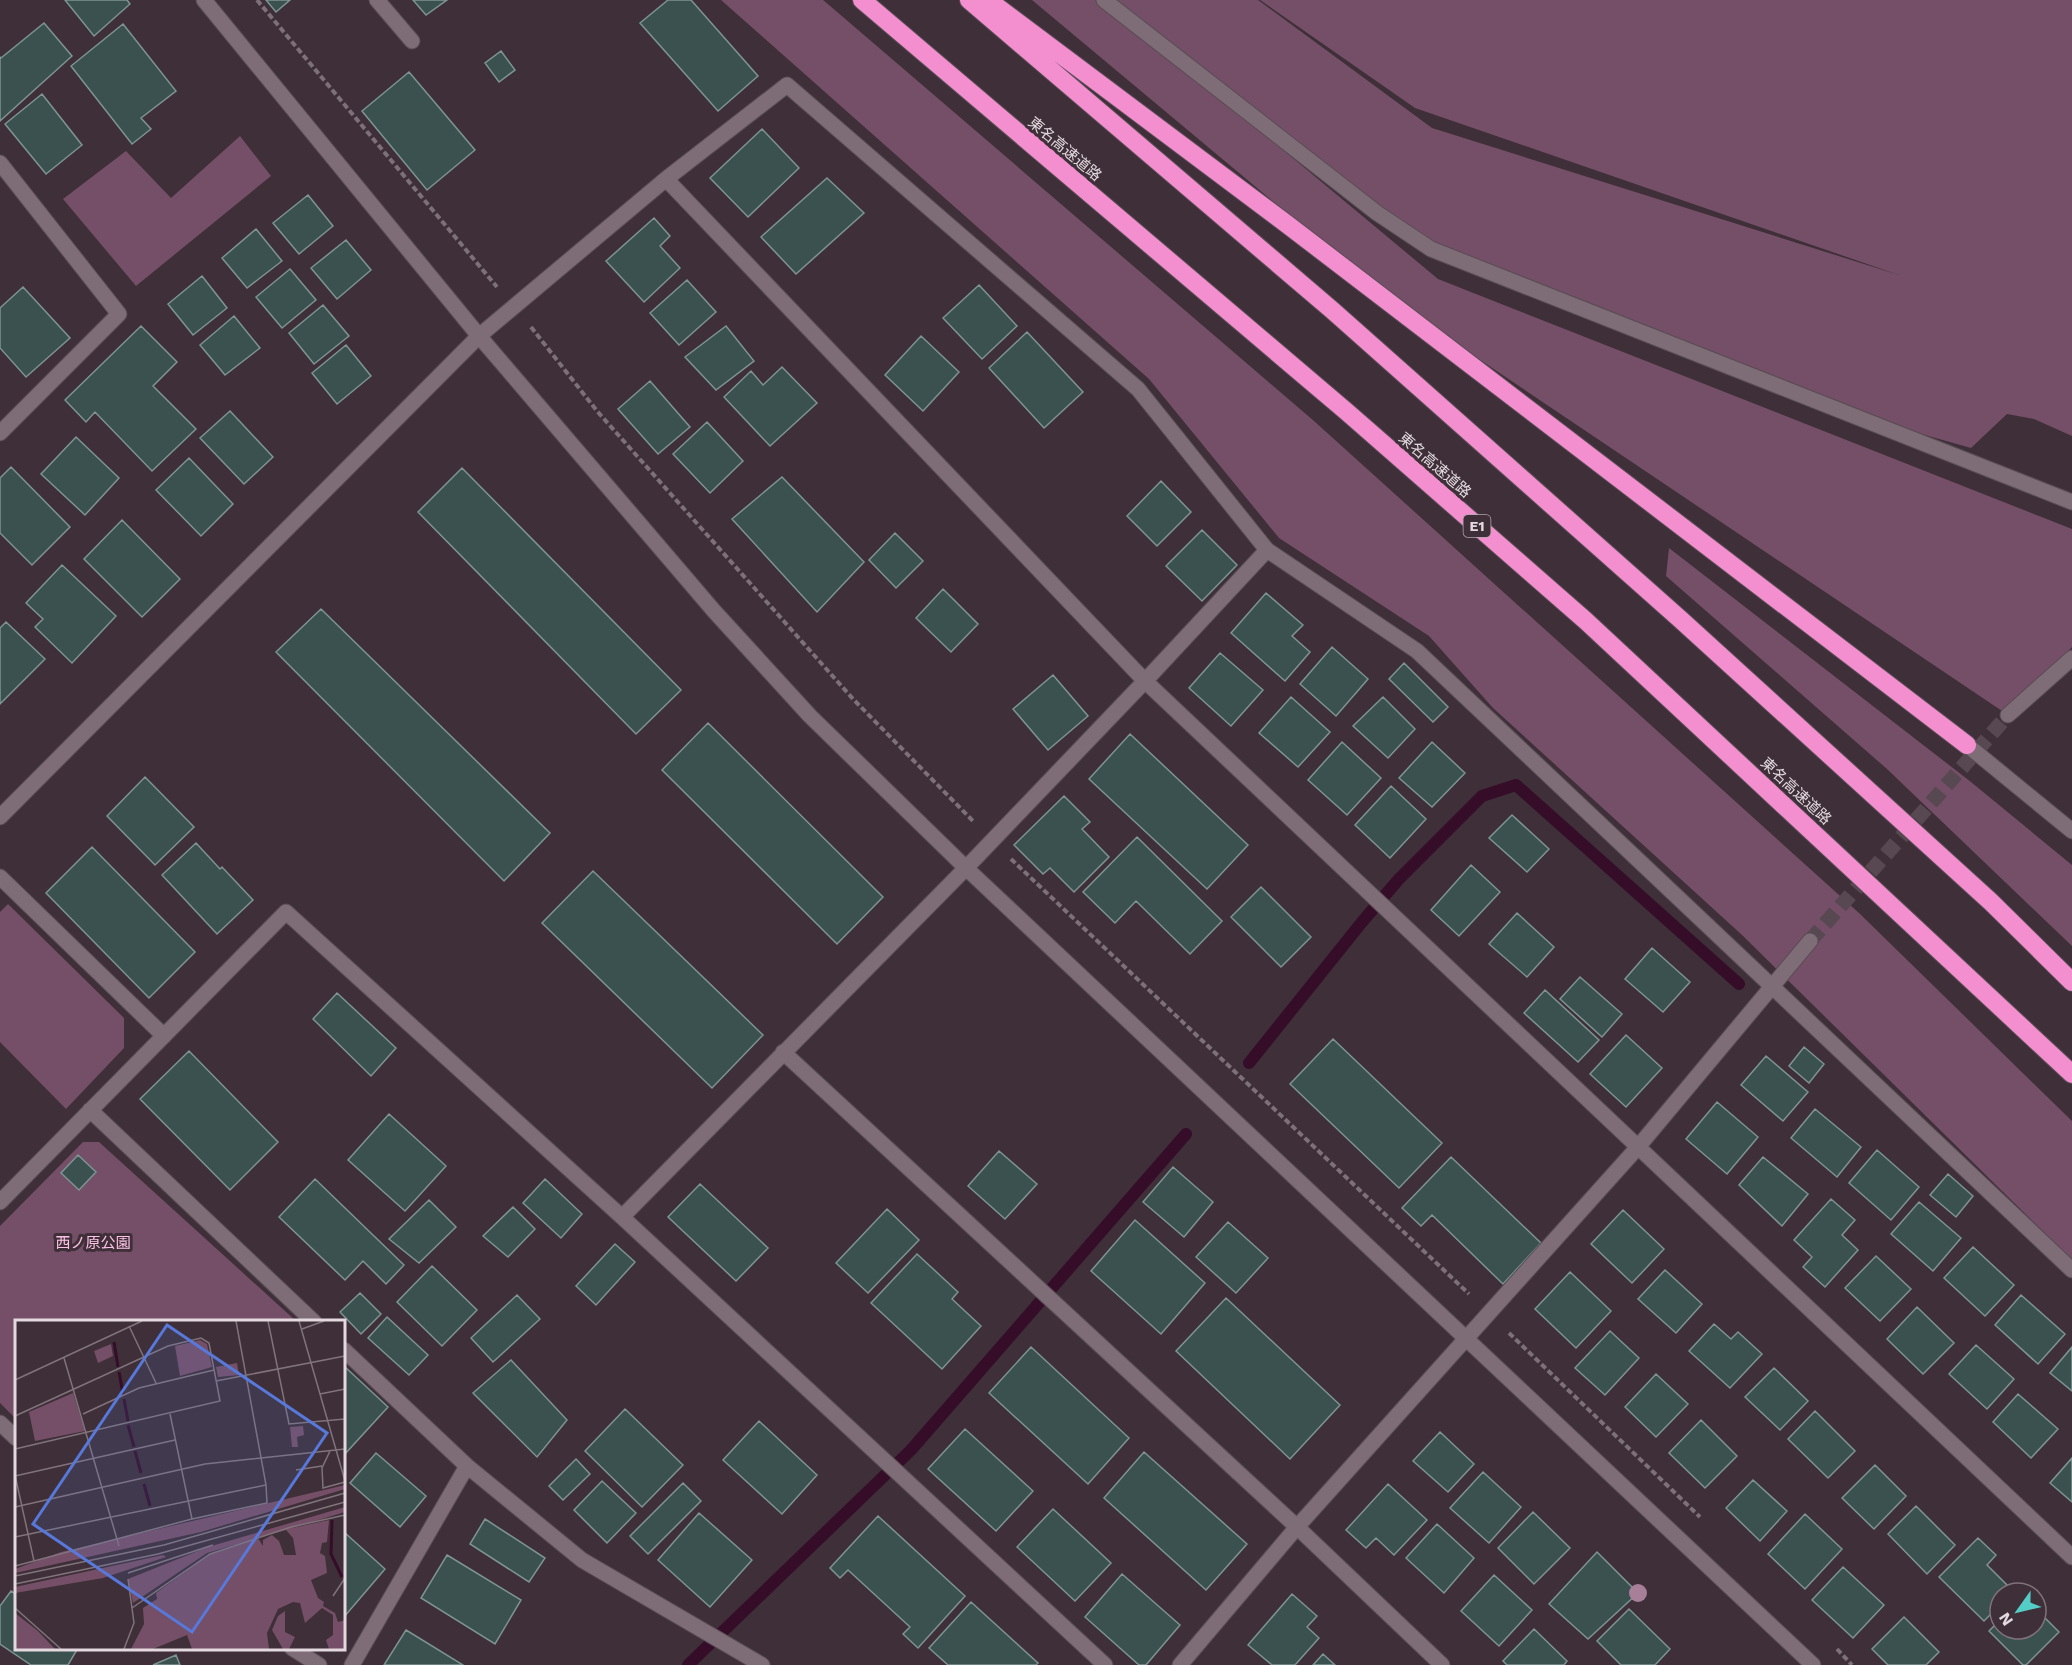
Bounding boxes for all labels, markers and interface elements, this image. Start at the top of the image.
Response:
street label: 東名高速道路 [1025,113,1105,185]
street label: 東名高速道路 [1395,429,1475,501]
road number: E1 [1464,515,1490,537]
street label: 東名高速道路 [1757,754,1835,828]
park label: 西ノ原公園 [55,1234,131,1252]
inset map [15,1320,345,1650]
north arrow [1988,1581,2048,1641]
text: N [1995,1609,2017,1629]

